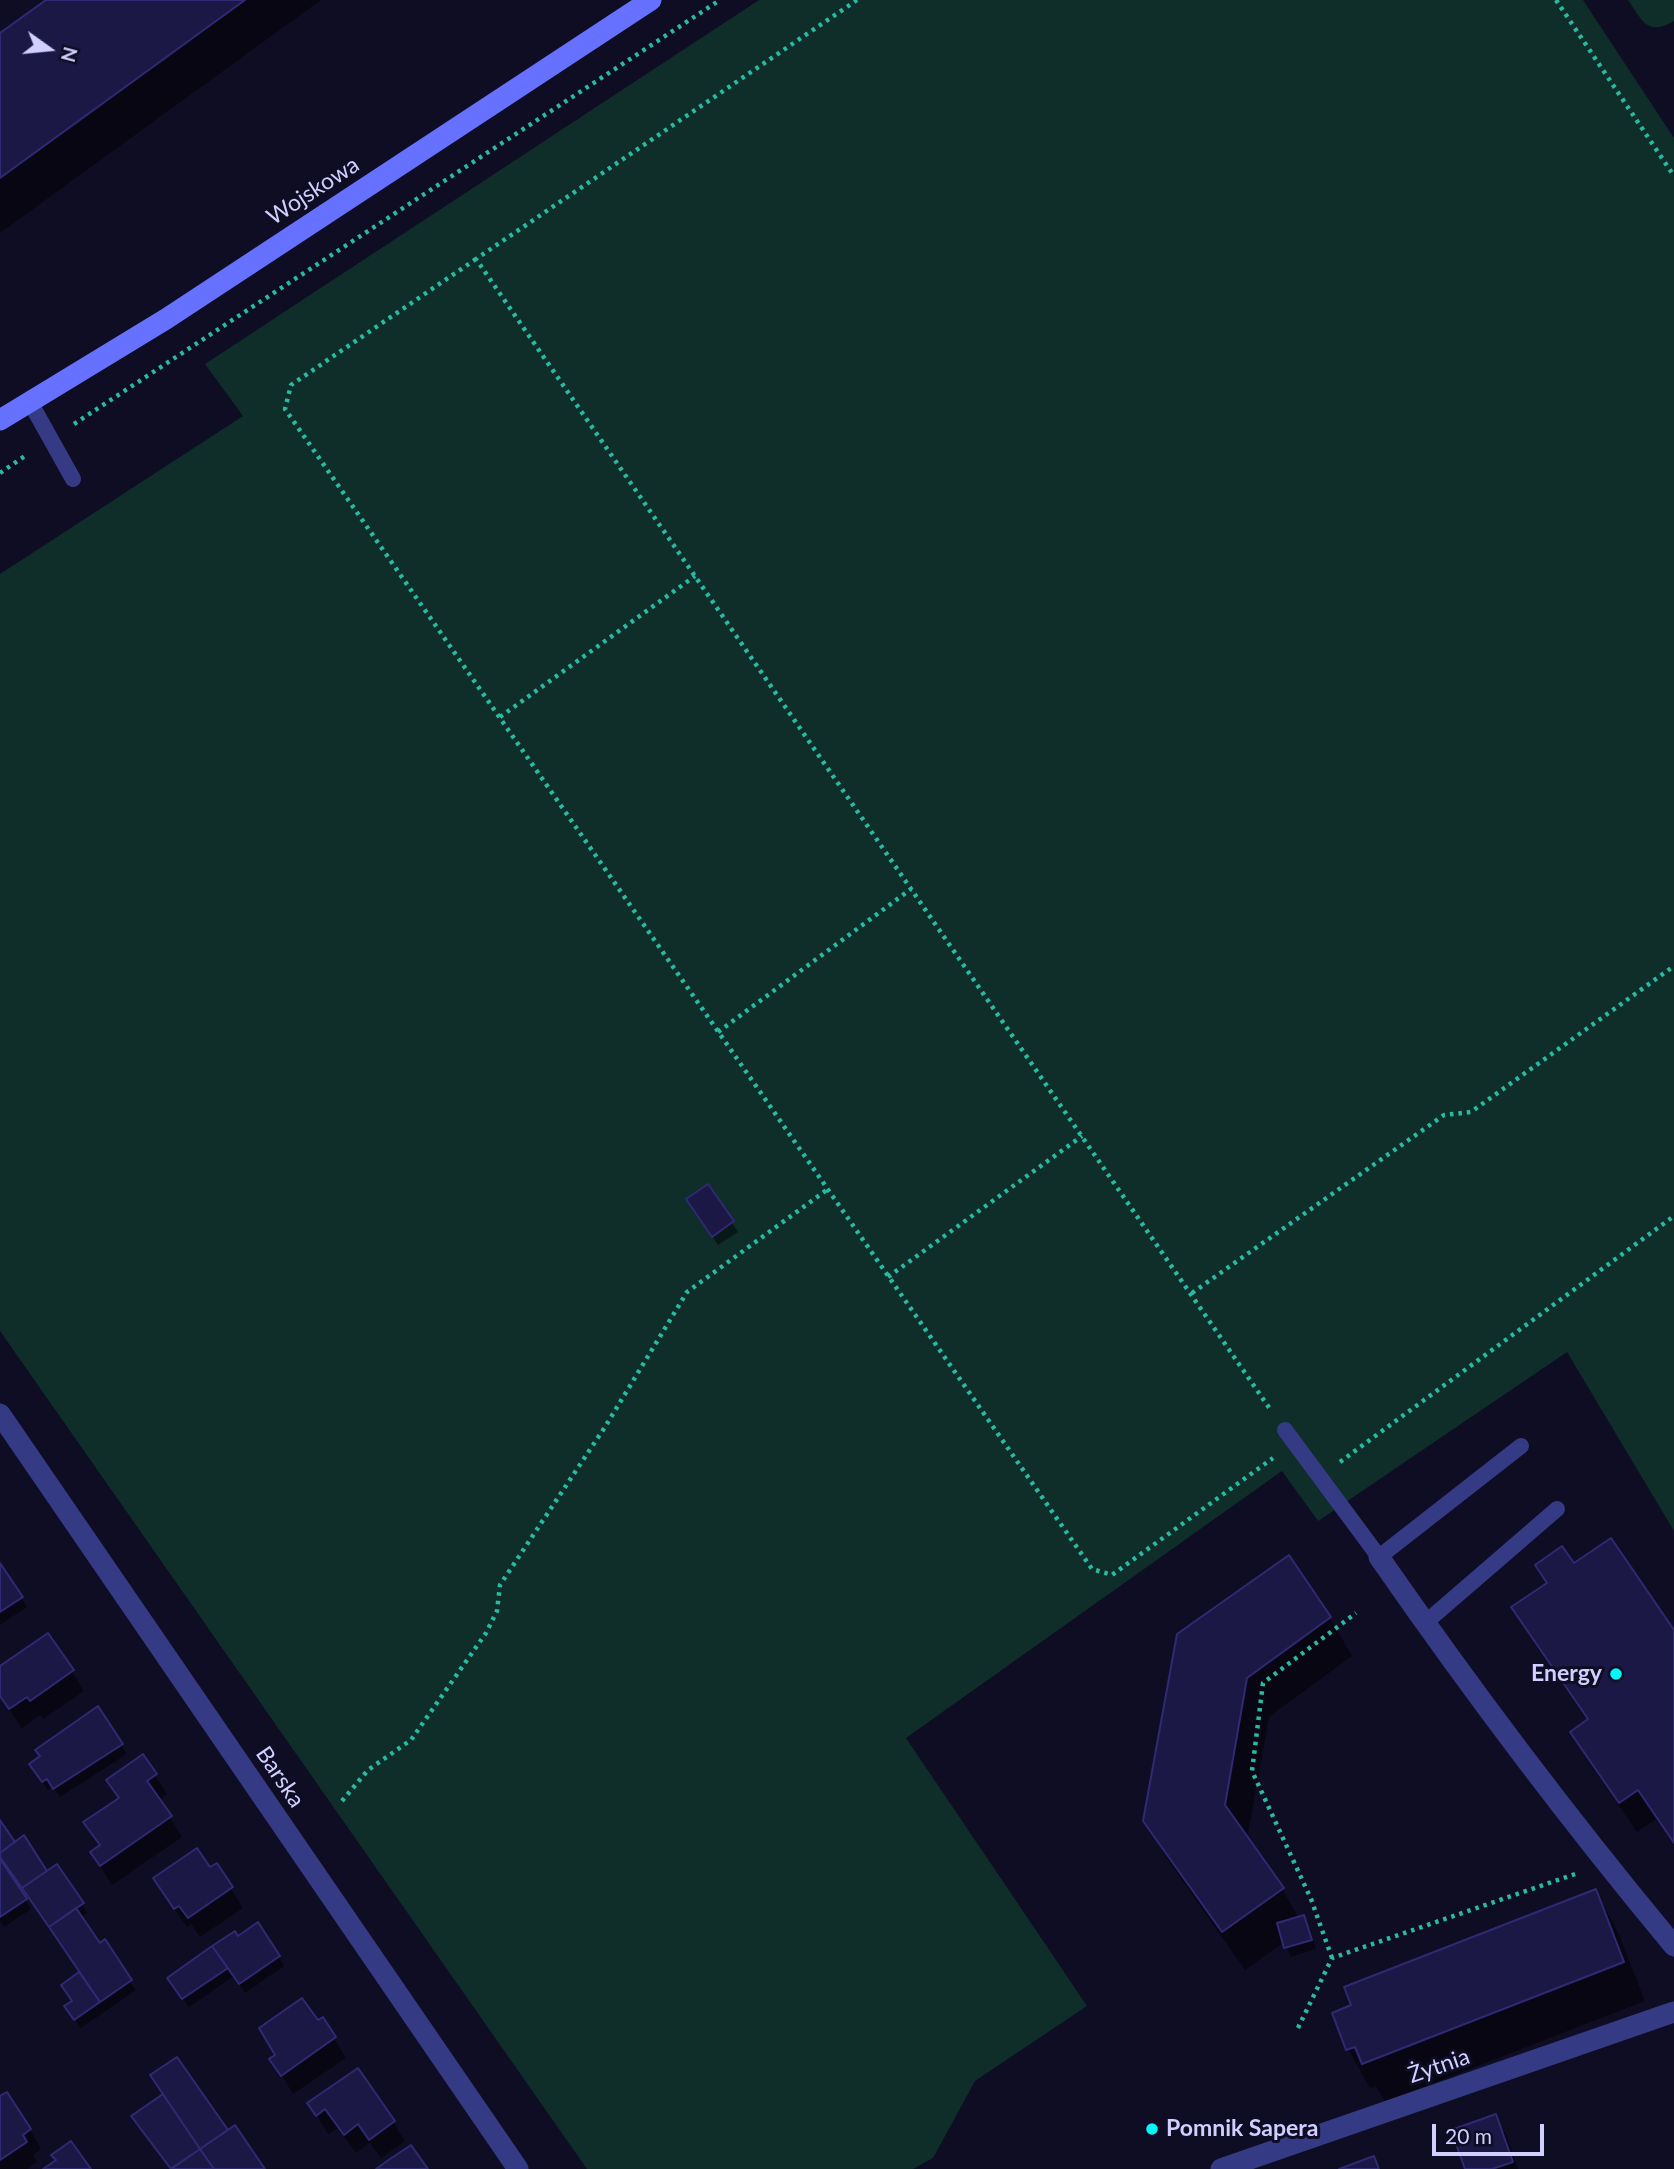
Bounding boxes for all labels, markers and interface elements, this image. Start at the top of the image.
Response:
north arrow [14,14,84,84]
text: N [57,45,83,65]
street label: Wojskowa [262,151,364,231]
place label: Energy [1531,1660,1602,1688]
marker: Energy [1608,1666,1624,1682]
street label: Barska [250,1741,310,1813]
street label: Żytnia [1405,2043,1473,2089]
scale bar [1436,2110,1548,2154]
place label: Pomnik Sapera [1166,2115,1318,2143]
marker: Pomnik Sapera [1144,2121,1160,2137]
text: 20 m [1445,2123,1492,2148]

